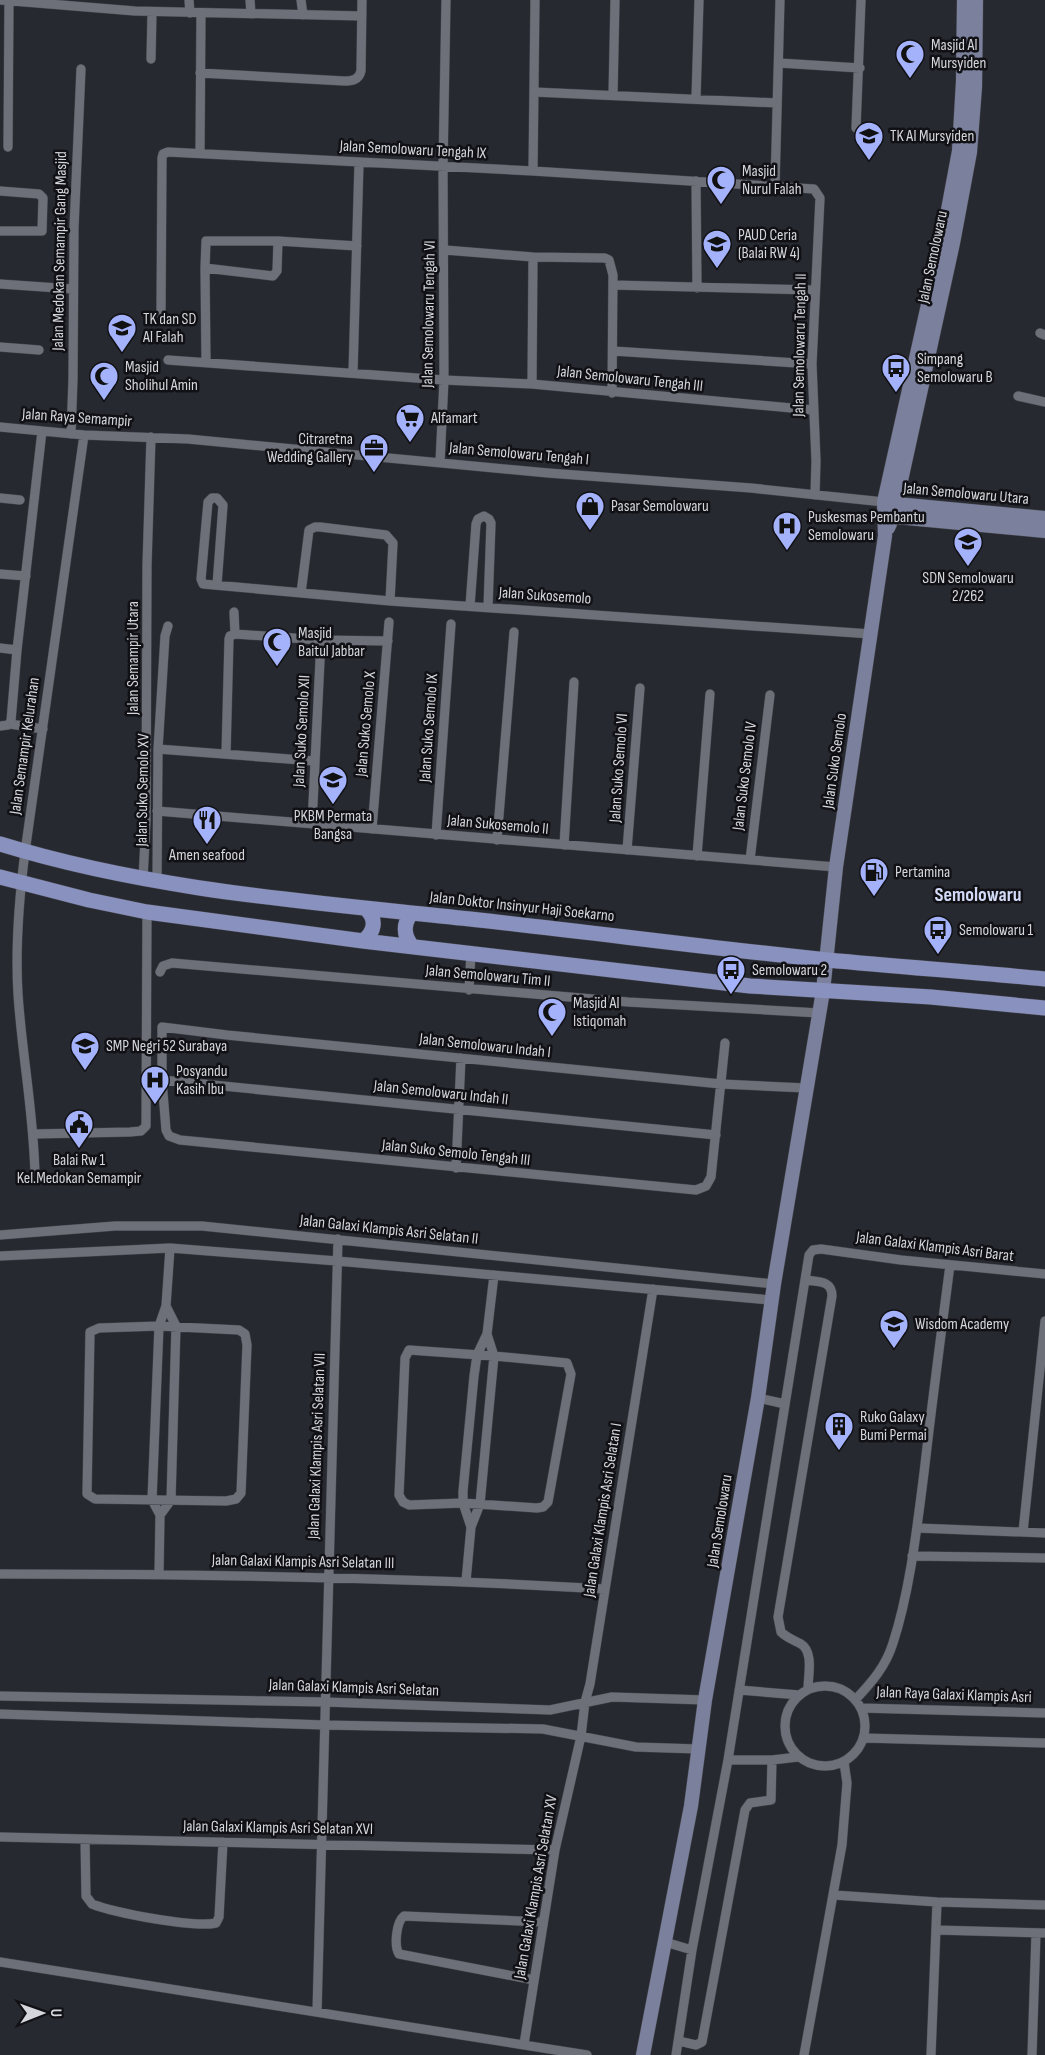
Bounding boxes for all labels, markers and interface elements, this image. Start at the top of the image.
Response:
place label: Masjid Al Mursyiden [931,36,986,73]
mosque icon: Masjid Al Mursyiden [894,38,926,80]
school or university icon: TK Al Mursyiden [853,120,885,162]
place label: TK Al Mursyiden [890,127,974,146]
street label: Jalan Semolowaru Tengah IX [338,137,487,163]
street label: Jalan Medokan Semampir Gang Masjid [49,151,71,352]
place label: Masjid Nurul Falah [742,162,802,199]
mosque icon: Masjid Nurul Falah [705,164,737,206]
street label: Jalan Semolowaru [914,209,952,306]
place label: PAUD Ceria (Balai RW 4) [738,226,800,263]
school or university icon: PAUD Ceria (Balai RW 4) [701,228,733,270]
street label: Jalan Semolowaru Tengah VI [418,240,440,389]
street label: Jalan Semolowaru Tengah II [789,273,811,418]
place label: TK dan SD Al Falah [142,310,196,347]
school or university icon: TK dan SD Al Falah [106,312,138,354]
place label: Simpang Semolowaru B [917,350,993,387]
bus stop icon: Simpang Semolowaru B [880,352,912,394]
place label: Masjid Sholihul Amin [125,358,198,395]
mosque icon: Masjid Sholihul Amin [88,360,120,402]
street label: Jalan Semolowaru Tengah III [555,362,704,396]
supermarket icon: Alfamart [394,402,426,444]
street label: Jalan Raya Semampir [20,405,133,431]
place label: Alfamart [430,409,478,428]
place label: Citraretna Wedding Gallery [267,430,353,467]
office icon: Citraretna Wedding Gallery [358,432,390,474]
street label: Jalan Semolowaru Tengah I [447,438,590,470]
street label: Jalan Semolowaru Utara [901,479,1030,509]
shop icon: Pasar Semolowaru [574,490,606,532]
place label: Pasar Semolowaru [611,497,709,516]
place label: Puskesmas Pembantu Semolowaru [808,508,925,545]
hospital icon: Puskesmas Pembantu Semolowaru [771,510,803,552]
school or university icon: SDN Semolowaru 2/262 [952,526,984,568]
place label: SDN Semolowaru 2/262 [922,569,1014,606]
street label: Jalan Sukosemolo [497,583,592,609]
street label: Jalan Semampir Utara [124,601,143,716]
place label: Masjid Baitul Jabbar [298,624,365,661]
mosque icon: Masjid Baitul Jabbar [261,626,293,668]
street label: Jalan Suko Semolo X [352,670,380,778]
street label: Jalan Suko Semolo IX [416,673,442,784]
street label: Jalan Suko Semolo XII [290,675,314,788]
street label: Jalan Semampir Kelurahan [6,676,44,817]
street label: Jalan Suko Semolo [819,712,851,811]
street label: Jalan Suko Semolo VI [606,713,632,824]
street label: Jalan Suko Semolo IV [729,720,761,832]
street label: Jalan Suko Semolo XV [132,733,153,848]
school or university icon: PKBM Permata Bangsa [317,764,349,806]
restaurant icon: Amen seafood [191,804,223,846]
place label: PKBM Permata Bangsa [294,807,372,844]
street label: Jalan Sukosemolo II [446,811,549,839]
place label: Amen seafood [168,846,245,865]
fuel station icon: Pertamina [858,856,890,898]
place label: Pertamina [895,863,950,882]
district label: Semolowaru [934,883,1022,907]
street label: Jalan Doktor Insinyur Haji Soekarno [428,888,615,926]
bus stop icon: Semolowaru 1 [922,914,954,956]
place label: Semolowaru 1 [959,921,1033,940]
bus stop icon: Semolowaru 2 [715,954,747,996]
street label: Jalan Semolowaru Tim II [424,961,551,991]
place label: Semolowaru 2 [752,961,827,980]
place label: Masjid Al Istiqomah [573,994,626,1031]
mosque icon: Masjid Al Istiqomah [536,996,568,1038]
school or university icon: SMP Negri 52 Surabaya [69,1030,101,1072]
street label: Jalan Semolowaru Indah I [417,1030,552,1062]
place label: SMP Negri 52 Surabaya [106,1037,227,1056]
place label: Posyandu Kasih Ibu [176,1062,227,1099]
hospital icon: Posyandu Kasih Ibu [139,1064,171,1106]
street label: Jalan Semolowaru Indah II [372,1076,509,1110]
public building icon: Balai Rw 1 Kel.Medokan Semampir [63,1108,95,1150]
street label: Jalan Suko Semolo Tengah III [380,1136,531,1170]
place label: Balai Rw 1 Kel.Medokan Semampir [17,1151,142,1188]
street label: Jalan Galaxi Klampis Asri Selatan II [298,1211,479,1249]
street label: Jalan Galaxi Klampis Asri Barat [854,1228,1015,1266]
school or university icon: Wisdom Academy [878,1308,910,1350]
place label: Wisdom Academy [915,1315,1009,1334]
street label: Jalan Galaxi Klampis Asri Selatan VII [304,1352,330,1541]
place label: Ruko Galaxy Bumi Permai [860,1408,927,1445]
building icon: Ruko Galaxy Bumi Permai [823,1410,855,1452]
street label: Jalan Galaxi Klampis Asri Selatan I [580,1422,626,1599]
street label: Jalan Semolowaru [703,1473,737,1570]
street label: Jalan Galaxi Klampis Asri Selatan III [211,1551,394,1573]
street label: Jalan Galaxi Klampis Asri Selatan [268,1676,439,1700]
street label: Jalan Raya Galaxi Klampis Asri [875,1683,1032,1707]
street label: Jalan Galaxi Klampis Asri Selatan XV [510,1793,562,1982]
street label: Jalan Galaxi Klampis Asri Selatan XVI [182,1817,373,1839]
north arrow [12,1983,72,2043]
text: U [46,2008,65,2017]

